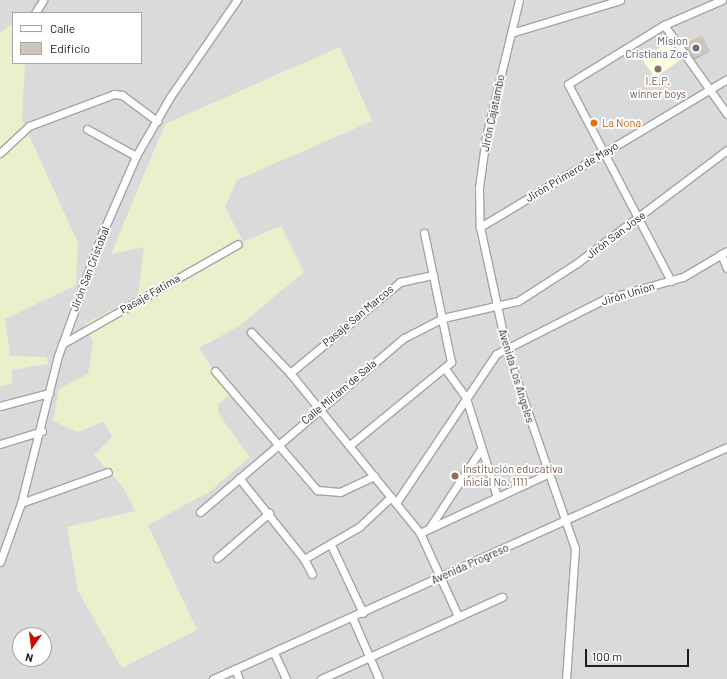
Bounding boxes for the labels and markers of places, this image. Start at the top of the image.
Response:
place label: Mision Cristiana Zoe [625,35,688,61]
marker: Mision Cristiana Zoe [691,43,701,53]
marker: I.E.P. winner boys [653,64,663,74]
place label: I.E.P. winner boys [630,75,686,101]
place label: La Nona [602,116,641,130]
marker: La Nona [589,118,599,128]
place label: Institución educativa inicial No. 1111 [463,463,563,489]
marker: Institución educativa inicial No. 1111 [450,471,460,481]

